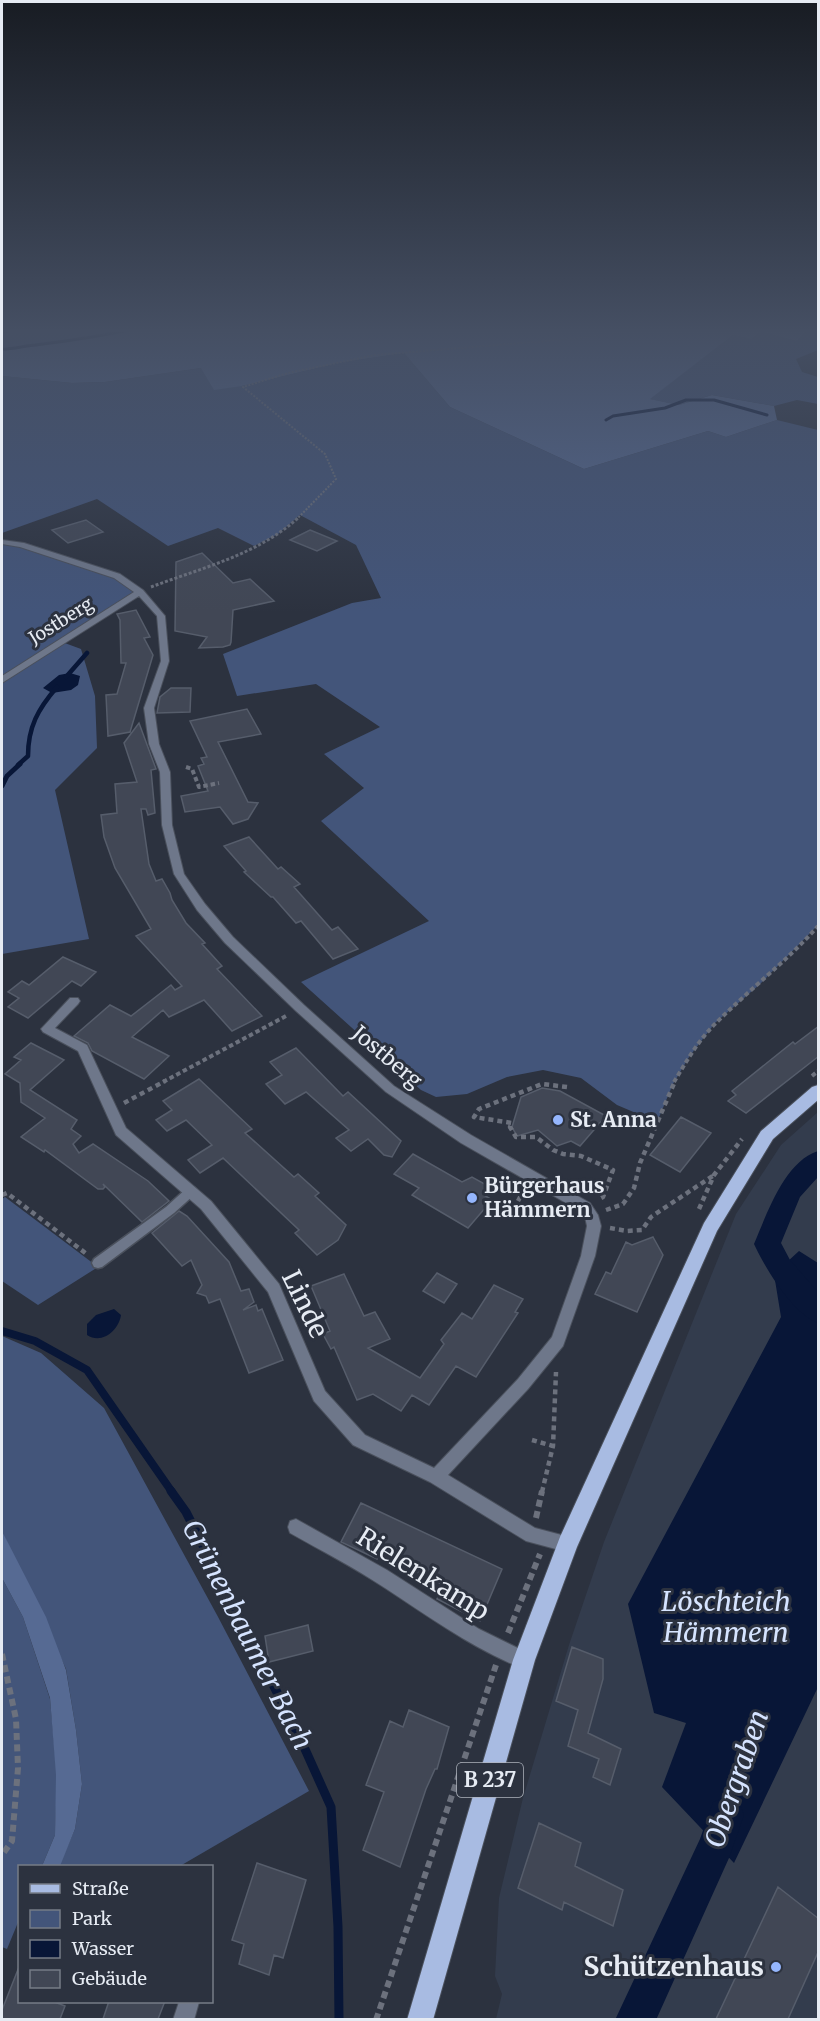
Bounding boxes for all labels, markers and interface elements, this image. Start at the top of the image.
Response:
street label: Jostberg [23,592,97,650]
street label: Jostberg [346,1019,428,1094]
place label: St. Anna [570,1106,657,1133]
marker: St. Anna [551,1113,565,1127]
place label: Bürgerhaus Hämmern [484,1172,605,1223]
marker: Bürgerhaus Hämmern [465,1191,479,1205]
street label: Linde [275,1265,336,1343]
water label: Grünenbaumer Bach [175,1514,321,1755]
street label: Rielenkamp [351,1520,496,1627]
water label: Löschteich Hämmern [661,1584,791,1649]
water label: Obergraben [697,1705,775,1852]
road number: B 237 [457,1763,523,1797]
legend [18,1865,213,2003]
text: Straße [72,1877,129,1900]
text: Park [72,1907,113,1930]
text: Wasser [71,1937,134,1960]
place label: Schützenhaus [584,1950,764,1983]
marker: Schützenhaus [769,1960,783,1974]
text: Gebäude [72,1967,147,1990]

